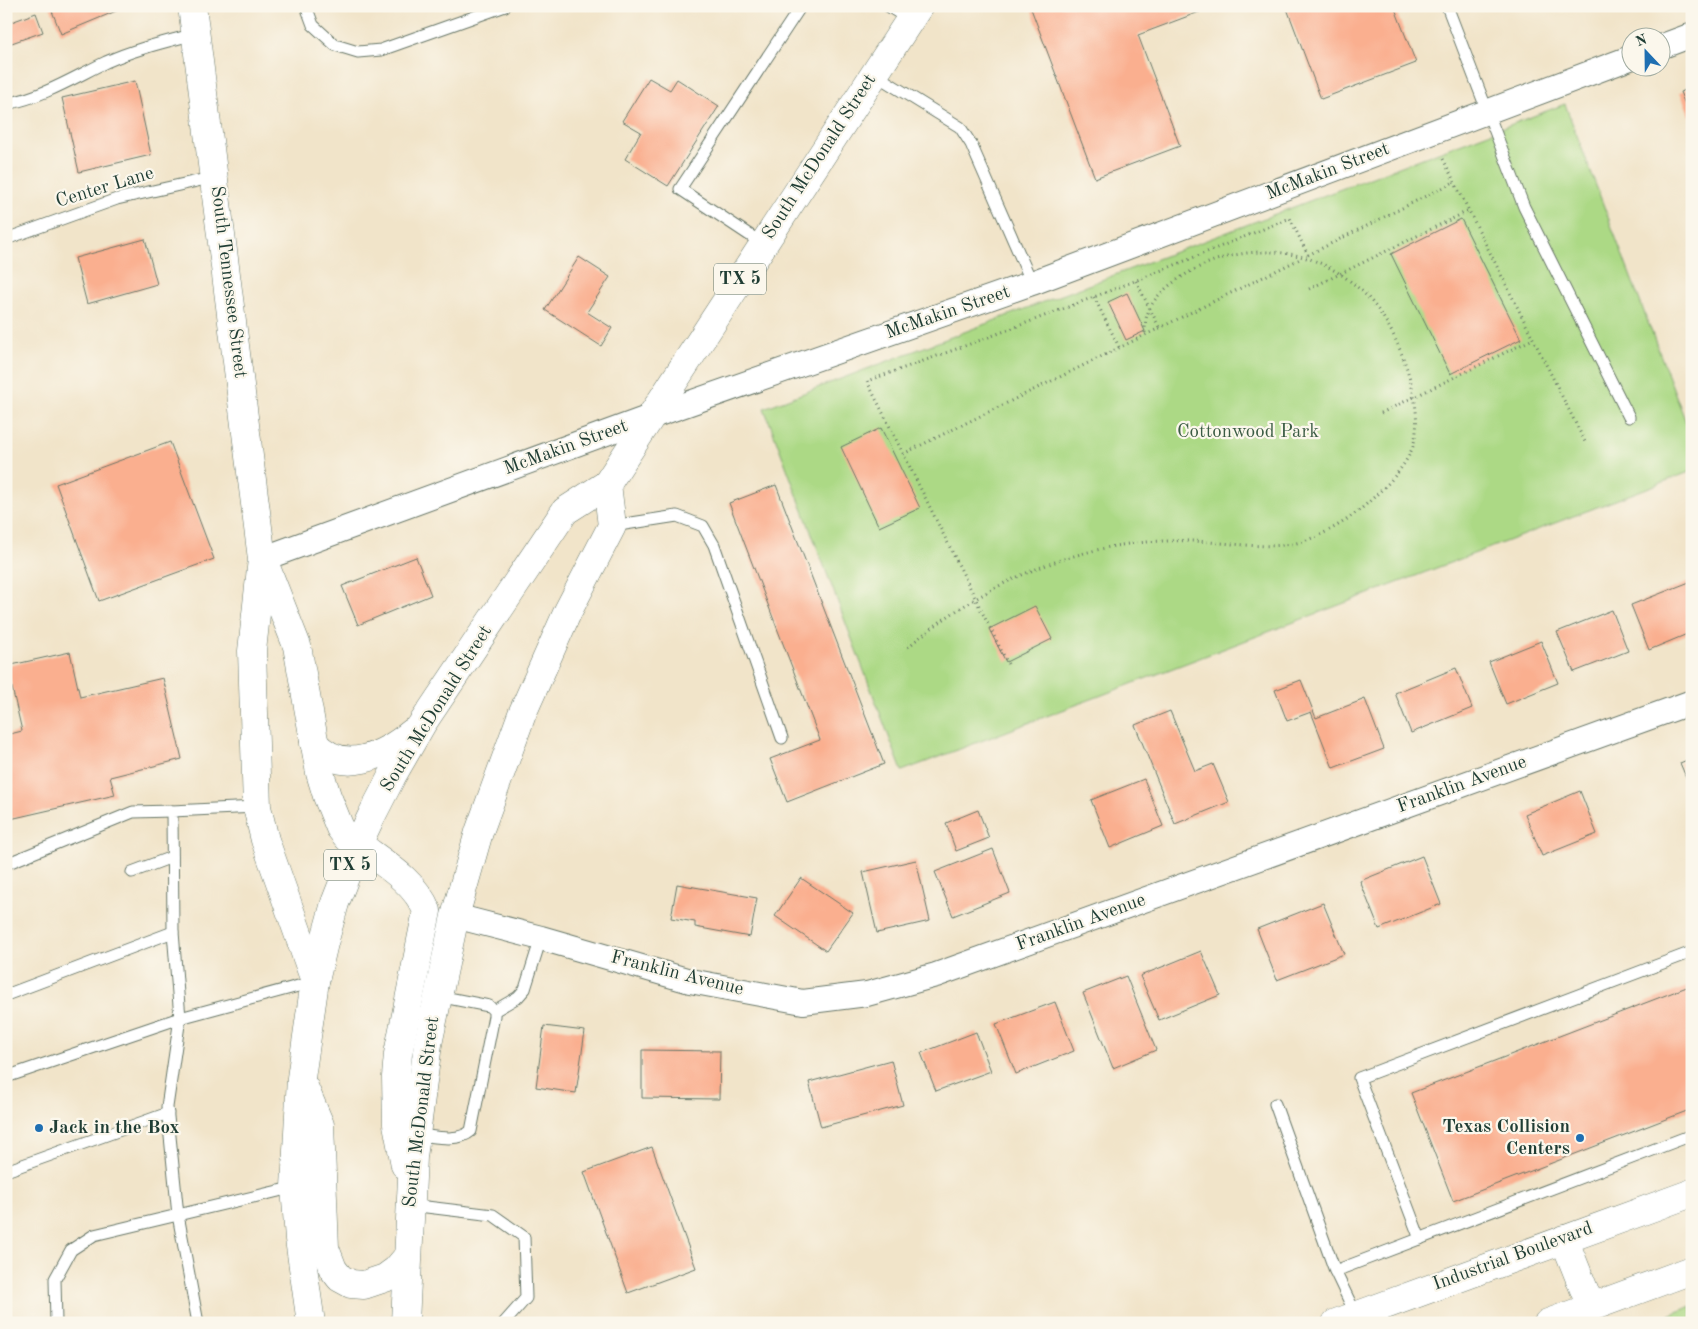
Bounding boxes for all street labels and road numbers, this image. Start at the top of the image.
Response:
street label: South McDonald Street [760,71,880,243]
street label: McMakin Street [1264,140,1392,204]
street label: Center Lane [54,164,156,212]
street label: South Tennessee Street [207,185,249,379]
road number: TX 5 [714,264,766,294]
street label: McMakin Street [883,283,1013,343]
street label: McMakin Street [501,417,631,479]
street label: South McDonald Street [378,622,496,796]
street label: Franklin Avenue [1395,753,1529,817]
road number: TX 5 [324,850,376,880]
street label: Franklin Avenue [1014,891,1148,955]
street label: Franklin Avenue [609,948,745,1000]
street label: South McDonald Street [401,1015,443,1209]
street label: Industrial Boulevard [1431,1219,1596,1295]

